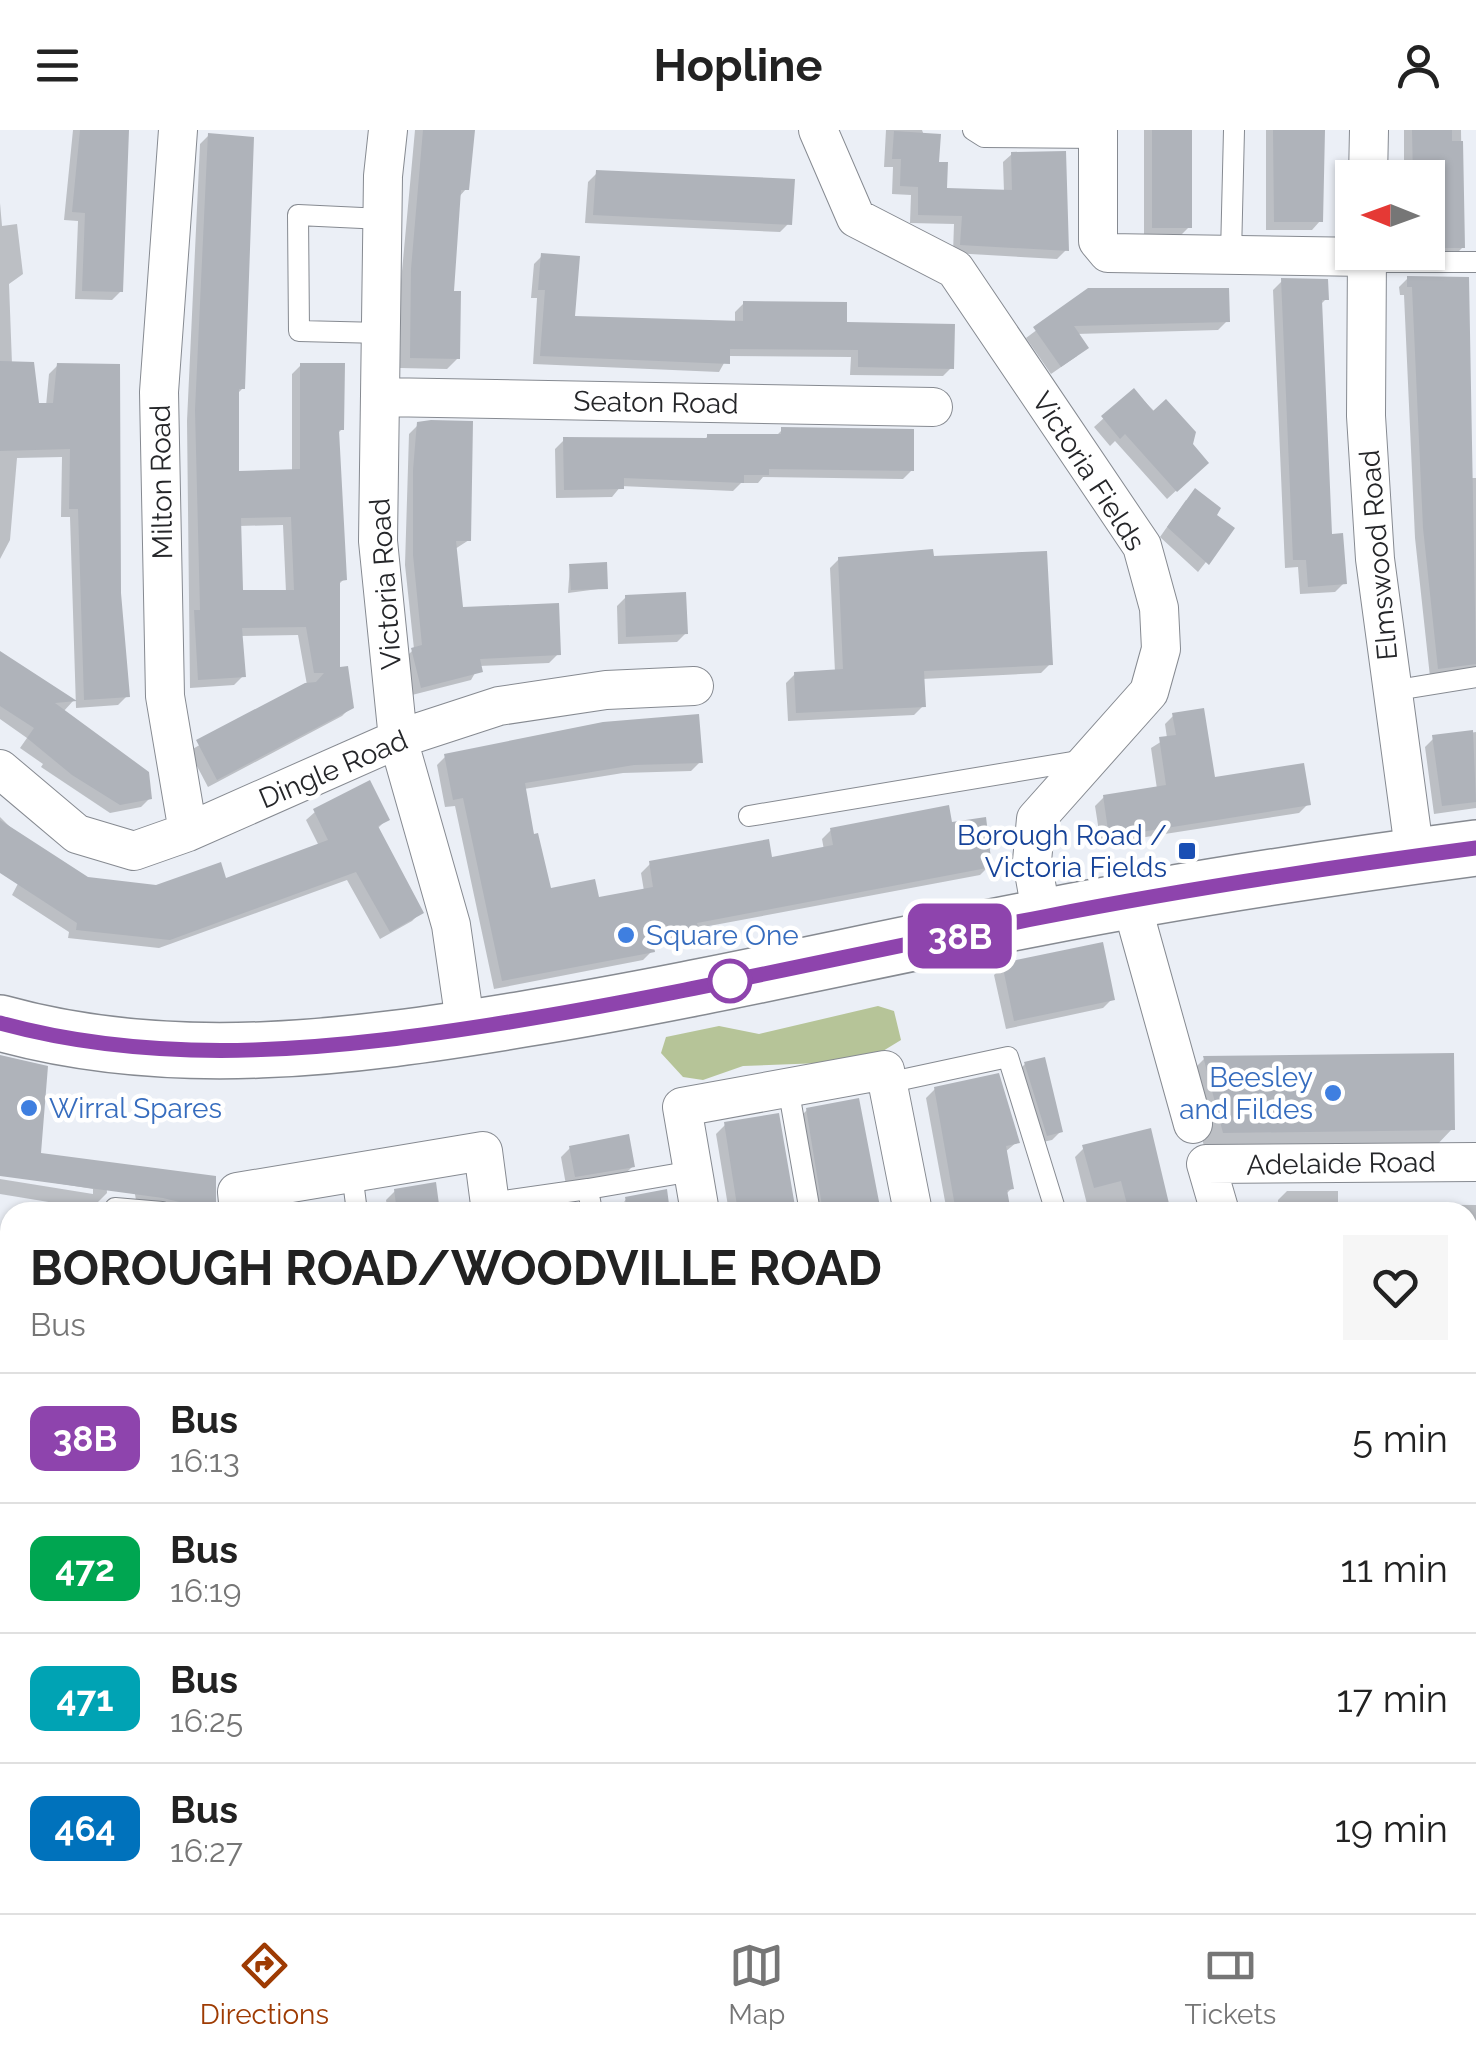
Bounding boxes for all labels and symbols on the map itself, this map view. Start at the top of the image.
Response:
north arrow [1335,160,1445,270]
street label: Seaton Road [573,385,739,420]
street label: Victoria Fields [1025,386,1152,557]
street label: Milton Road [144,404,179,560]
street label: Elmswood Road [1353,448,1404,661]
street label: Victoria Road [363,497,408,671]
street label: Dingle Road [254,723,412,816]
place label: Borough Road / Victoria Fields [957,819,1167,884]
marker: Borough Road / Victoria Fields [1176,840,1198,862]
line badge: 38B [902,904,1018,968]
place label: Square One [646,919,799,952]
marker: Square One [615,924,637,946]
unlabelled marker [709,960,751,1002]
place label: Beesley and Fildes [1179,1061,1313,1126]
marker: Beesley and Fildes [1322,1082,1344,1104]
place label: Wirral Spares [49,1092,222,1125]
marker: Wirral Spares [18,1097,40,1119]
street label: Adelaide Road [1246,1145,1436,1182]

